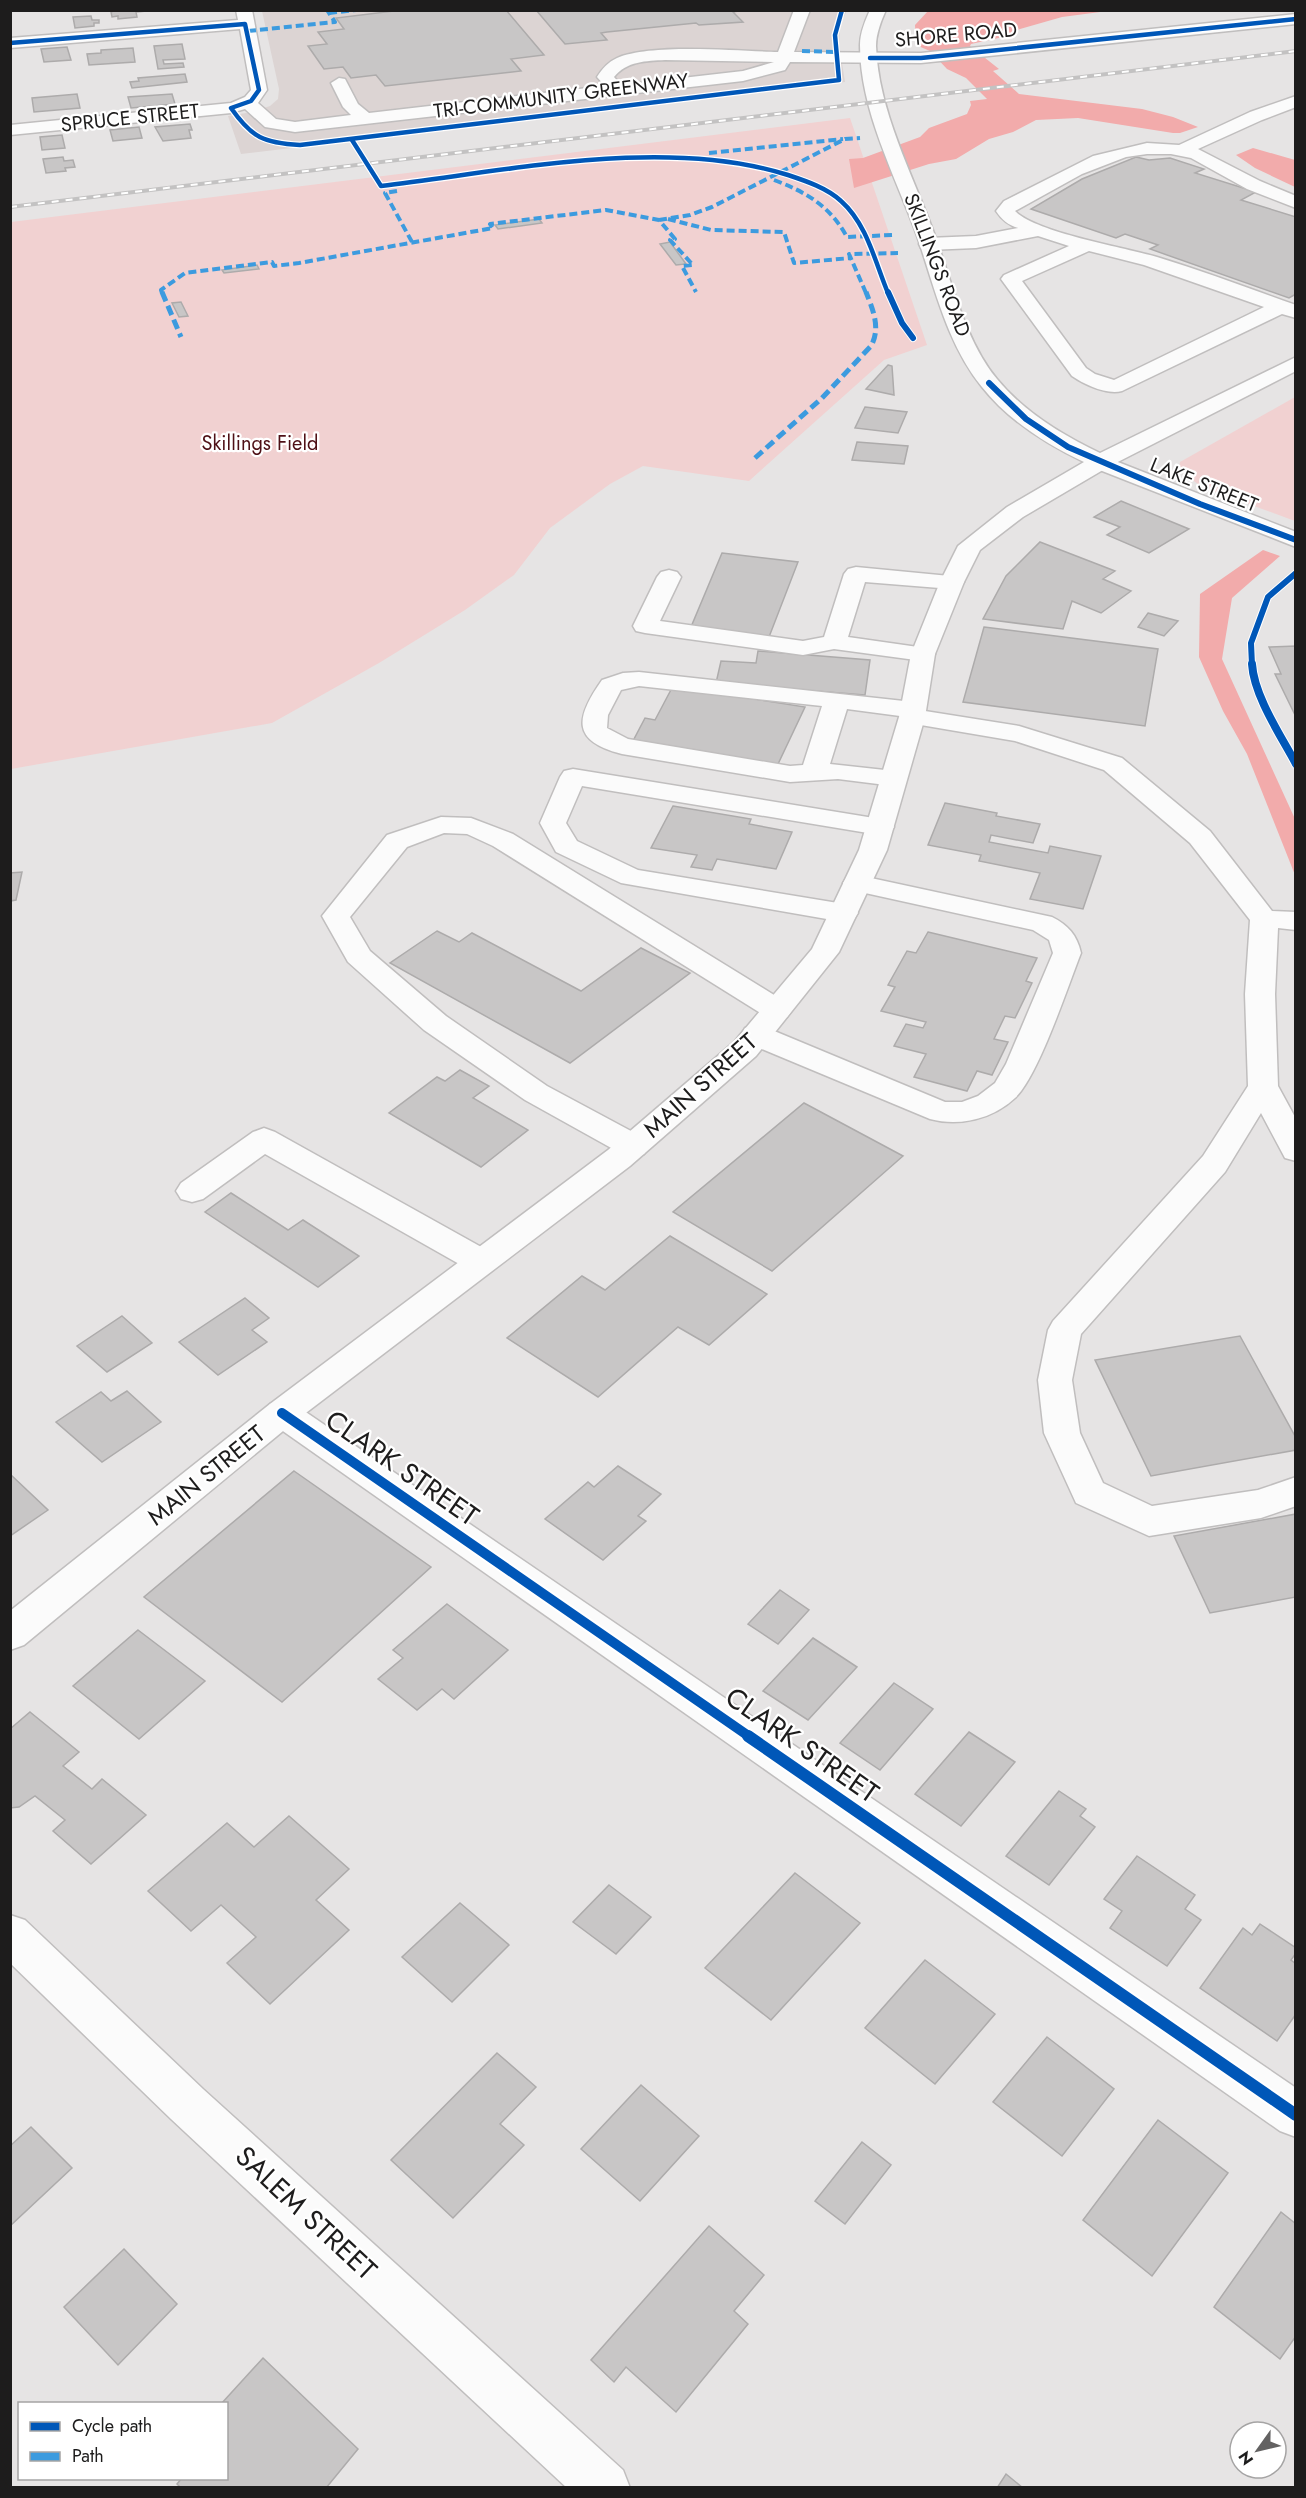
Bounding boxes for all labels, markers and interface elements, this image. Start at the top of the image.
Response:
street label: SHORE ROAD [894,15,1018,55]
street label: TRI-COMMUNITY GREENWAY [432,66,691,126]
street label: SPRUCE STREET [59,96,201,140]
street label: SKILLINGS ROAD [896,189,978,341]
park label: Skillings Field [202,429,318,458]
street label: LAKE STREET [1146,450,1263,520]
street label: MAIN STREET [635,1024,765,1146]
street label: CLARK STREET [317,1400,487,1536]
street label: MAIN STREET [140,1417,272,1533]
street label: CLARK STREET [717,1677,887,1813]
street label: SALEM STREET [226,2136,386,2290]
legend [18,2402,228,2480]
text: Cycle path [72,2413,152,2439]
north arrow [1228,2420,1288,2480]
text: Path [72,2443,104,2469]
text: N [1233,2446,1259,2470]

